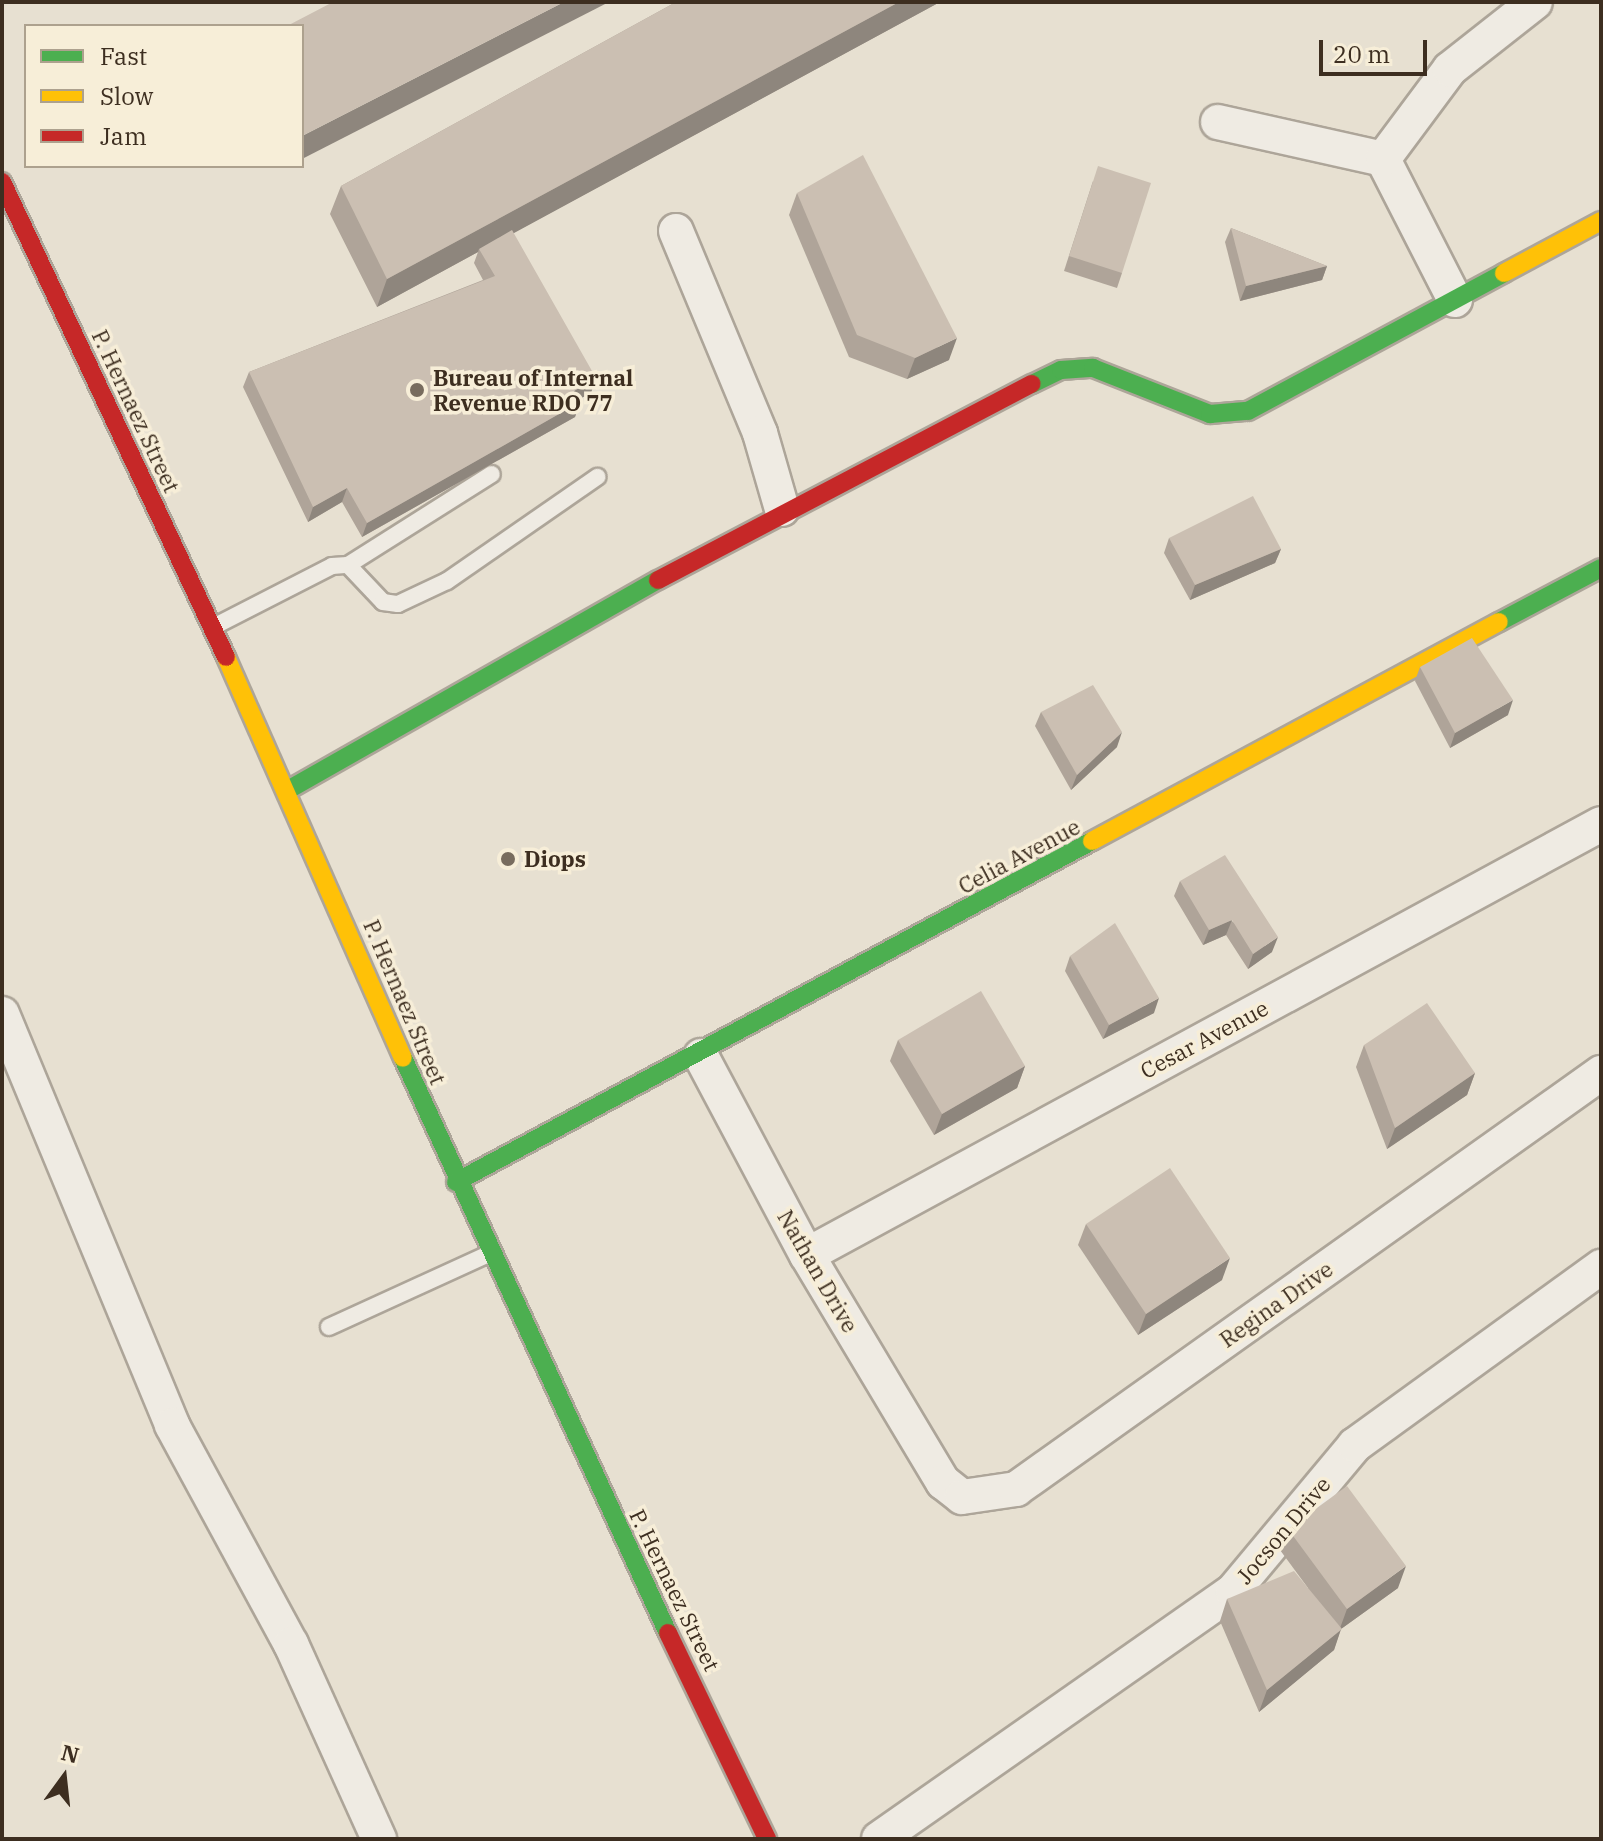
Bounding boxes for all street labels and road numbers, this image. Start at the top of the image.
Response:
street label: P. Hernaez Street [87,325,185,497]
street label: Celia Avenue [954,813,1084,899]
street label: P. Hernaez Street [358,916,452,1088]
street label: Cesar Avenue [1136,994,1272,1084]
street label: Nathan Drive [772,1205,864,1337]
street label: Regina Drive [1214,1255,1338,1353]
street label: Jocson Drive [1231,1471,1335,1589]
street label: P. Hernaez Street [624,1505,726,1675]

